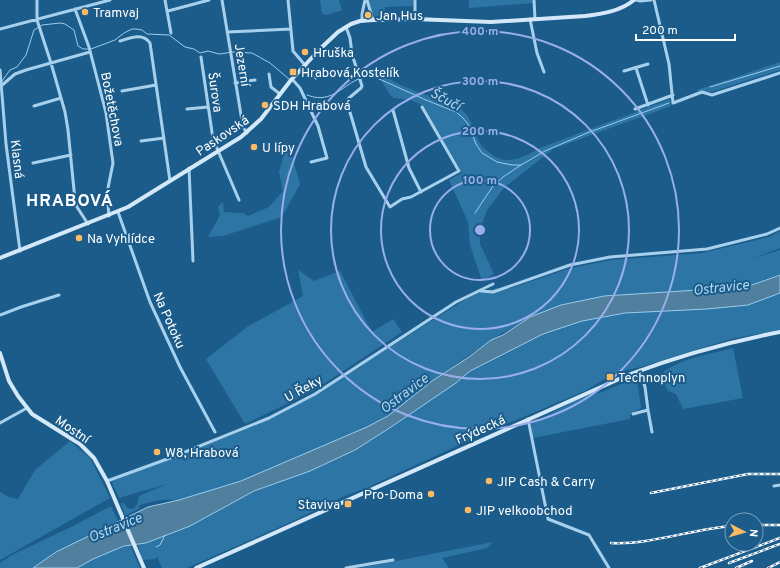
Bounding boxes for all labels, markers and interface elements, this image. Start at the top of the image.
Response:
place label: Tramvaj [93,6,139,22]
marker: Tramvaj [80,7,90,17]
place label: Jan Hus [376,9,423,25]
marker: Jan Hus [363,10,373,20]
scale bar [636,16,735,42]
text: 200 m [642,23,678,39]
text: 400 m [461,24,499,40]
street label: Jezerní [230,43,253,90]
place label: Hruška [313,46,354,62]
marker: Hruška [300,47,310,57]
place label: Hrabová,Kostelík [301,66,400,82]
marker: Hrabová,Kostelík [288,67,298,77]
street label: Božetěchova [96,71,126,148]
street label: Šurova [203,71,227,113]
text: 300 m [462,74,498,90]
water label: Ščučí [427,84,467,117]
place label: SDH Hrabová [273,99,351,115]
marker: SDH Hrabová [260,100,270,110]
street label: Paskovská [193,113,253,160]
text: 200 m [462,124,498,140]
street label: Klasná [6,139,26,180]
place label: U lípy [262,141,295,157]
marker: U lípy [249,142,259,152]
text: 100 m [463,173,497,189]
district label: HRABOVÁ [26,190,114,213]
centre of rings [473,223,487,237]
place label: Na Vyhlídce [87,232,155,248]
marker: Na Vyhlídce [74,233,84,243]
water label: Ostravice [692,277,751,300]
street label: Na Potoku [149,290,188,352]
water label: Ostravice [377,370,433,418]
street label: U Řeky [281,371,326,407]
place label: Technoplyn [618,371,685,387]
marker: Technoplyn [605,372,615,382]
street label: Mostní [51,413,94,449]
street label: Frýdecká [453,413,508,449]
place label: W8, Hrabová [165,446,239,462]
marker: W8, Hrabová [152,447,162,457]
place label: JIP Cash & Carry [497,475,595,491]
marker: JIP Cash & Carry [484,476,494,486]
place label: Pro-Doma [364,488,423,504]
marker: Pro-Doma [426,489,436,499]
place label: Staviva [298,498,340,514]
marker: Staviva [343,499,353,509]
place label: JIP velkoobchod [476,504,573,520]
marker: JIP velkoobchod [463,505,473,515]
water label: Ostravice [86,510,146,547]
north arrow [724,512,764,552]
text: N [746,528,760,538]

